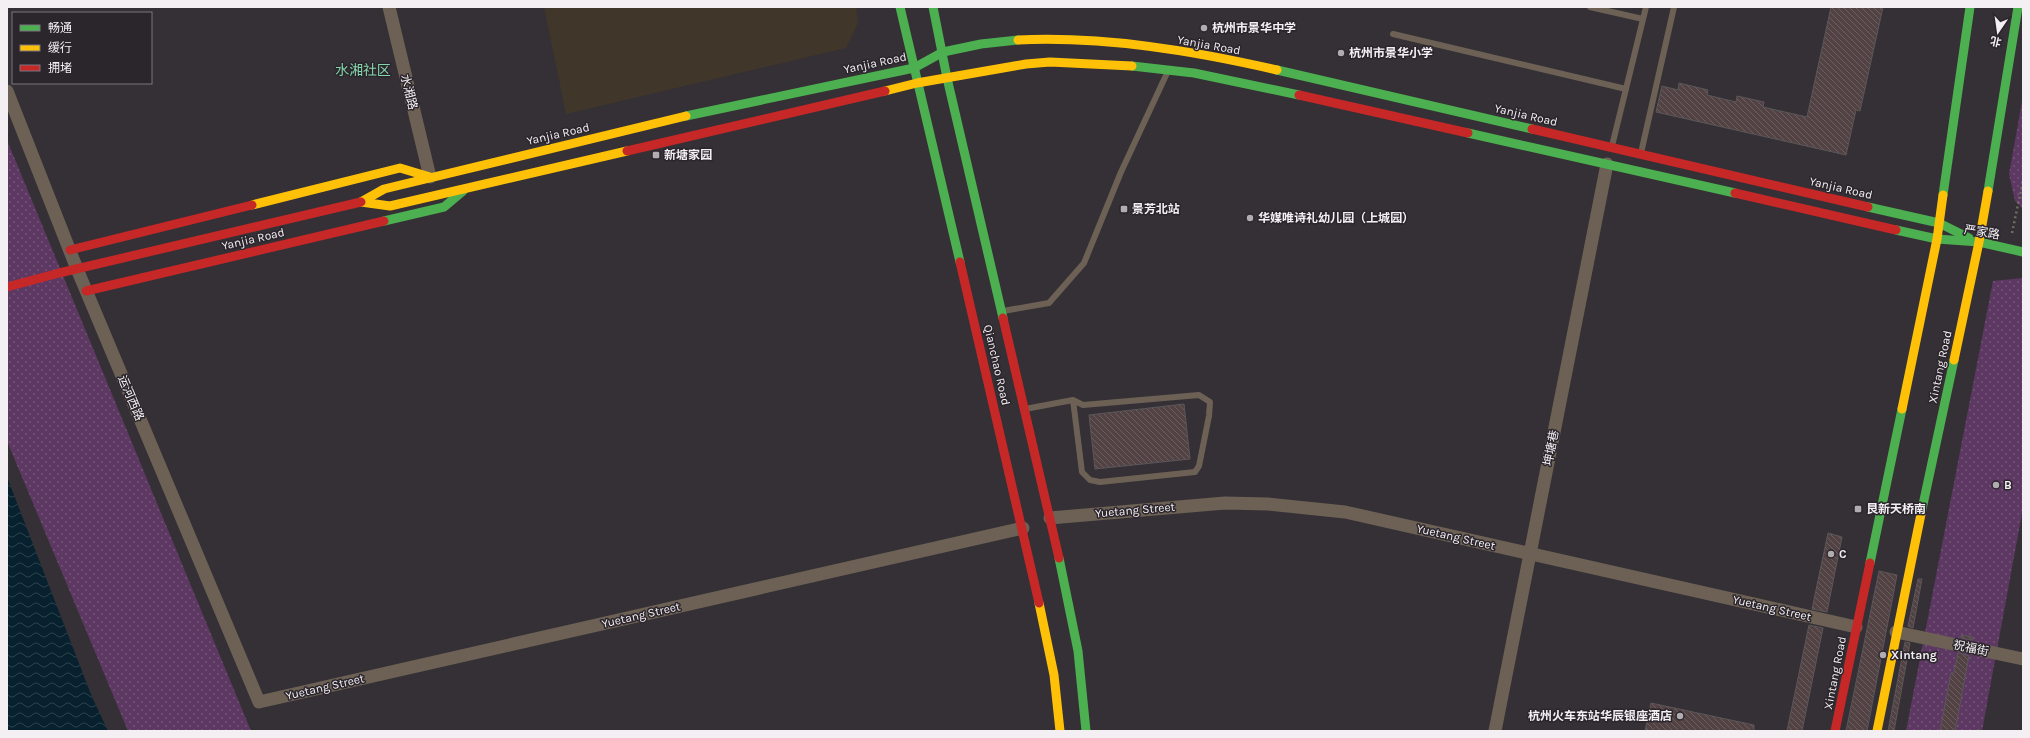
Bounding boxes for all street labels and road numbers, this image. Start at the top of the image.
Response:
street label: Yanjia Road [1176,33,1242,57]
street label: Yanjia Road [842,49,908,77]
street label: 水湘路 [398,73,420,111]
street label: Yanjia Road [1493,101,1559,129]
street label: Yanjia Road [525,120,591,148]
street label: Yanjia Road [1808,174,1874,202]
street label: 严家路 [1963,222,2001,242]
street label: Yanjia Road [220,225,286,253]
street label: Qianchao Road [981,323,1013,407]
street label: Xintang Road [1925,329,1955,405]
street label: 运河西路 [115,373,147,423]
street label: 坤塘巷 [1541,429,1561,467]
street label: Yuetang Street [1094,499,1176,520]
street label: Yuetang Street [1415,521,1497,553]
street label: Yuetang Street [1731,592,1813,624]
street label: Yuetang Street [600,599,682,631]
street label: Xintang Road [1821,635,1849,711]
street label: 祝福街 [1952,637,1990,659]
street label: Yuetang Street [284,671,366,703]

